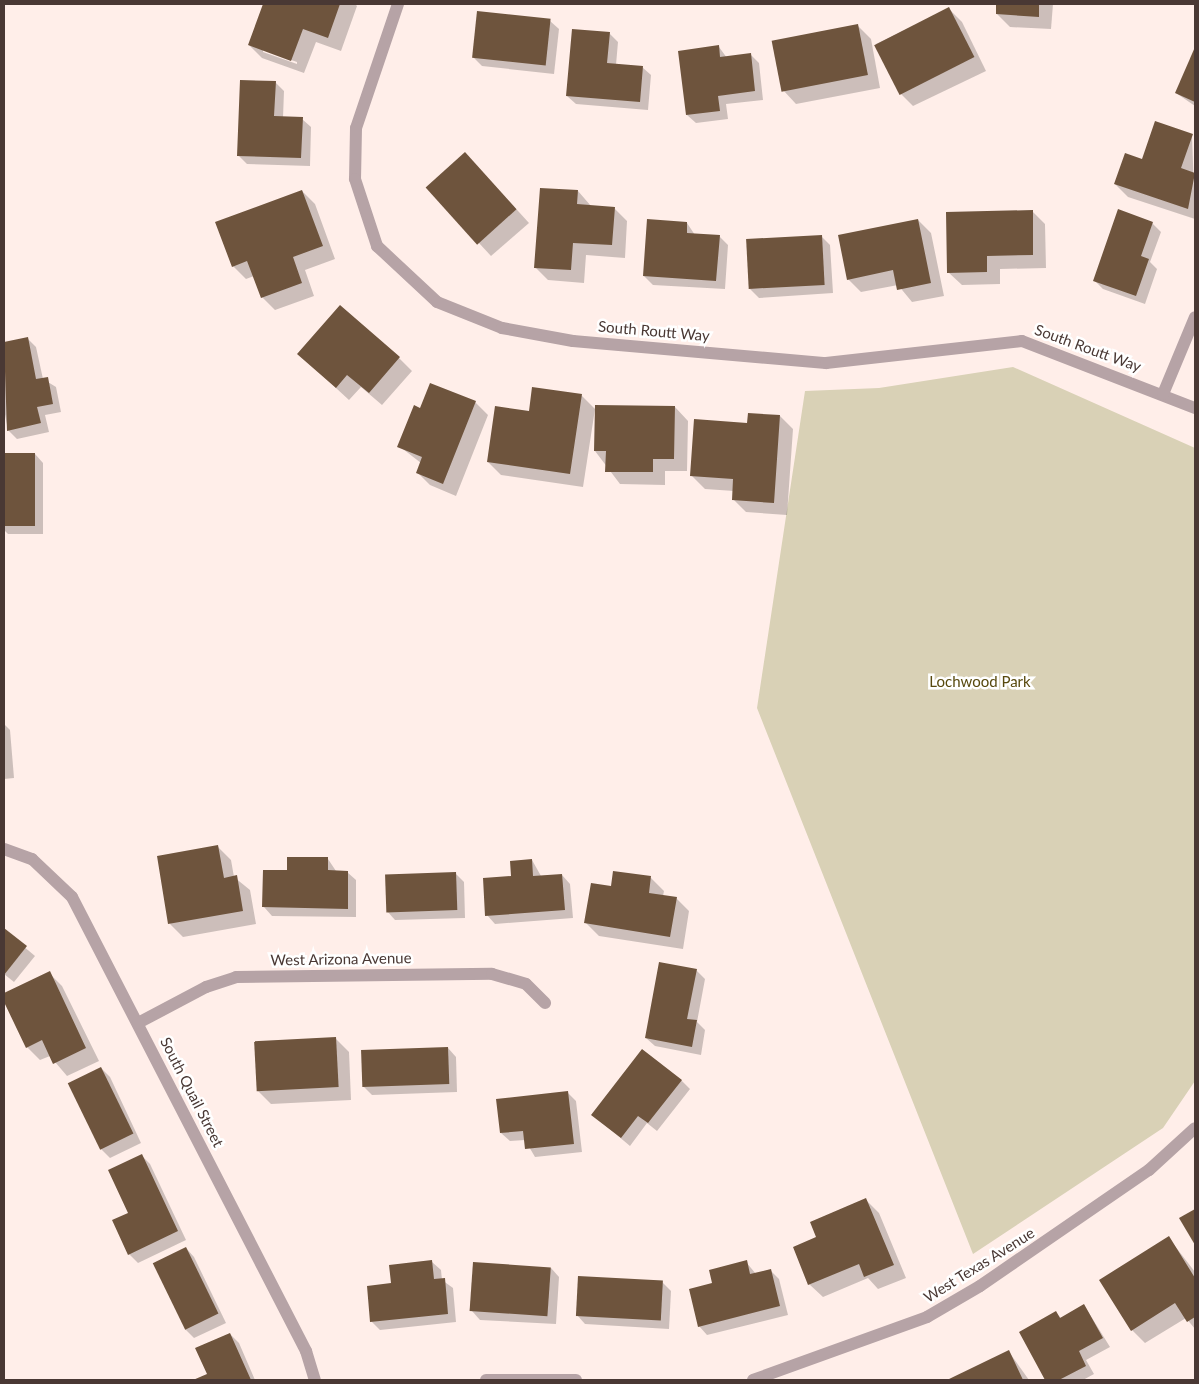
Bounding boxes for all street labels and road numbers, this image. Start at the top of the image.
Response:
street label: South Routt Way [597,317,711,345]
street label: South Routt Way [1032,320,1144,376]
street label: West Arizona Avenue [270,949,412,969]
street label: South Quail Street [157,1034,227,1150]
street label: West Texas Avenue [920,1223,1038,1307]

